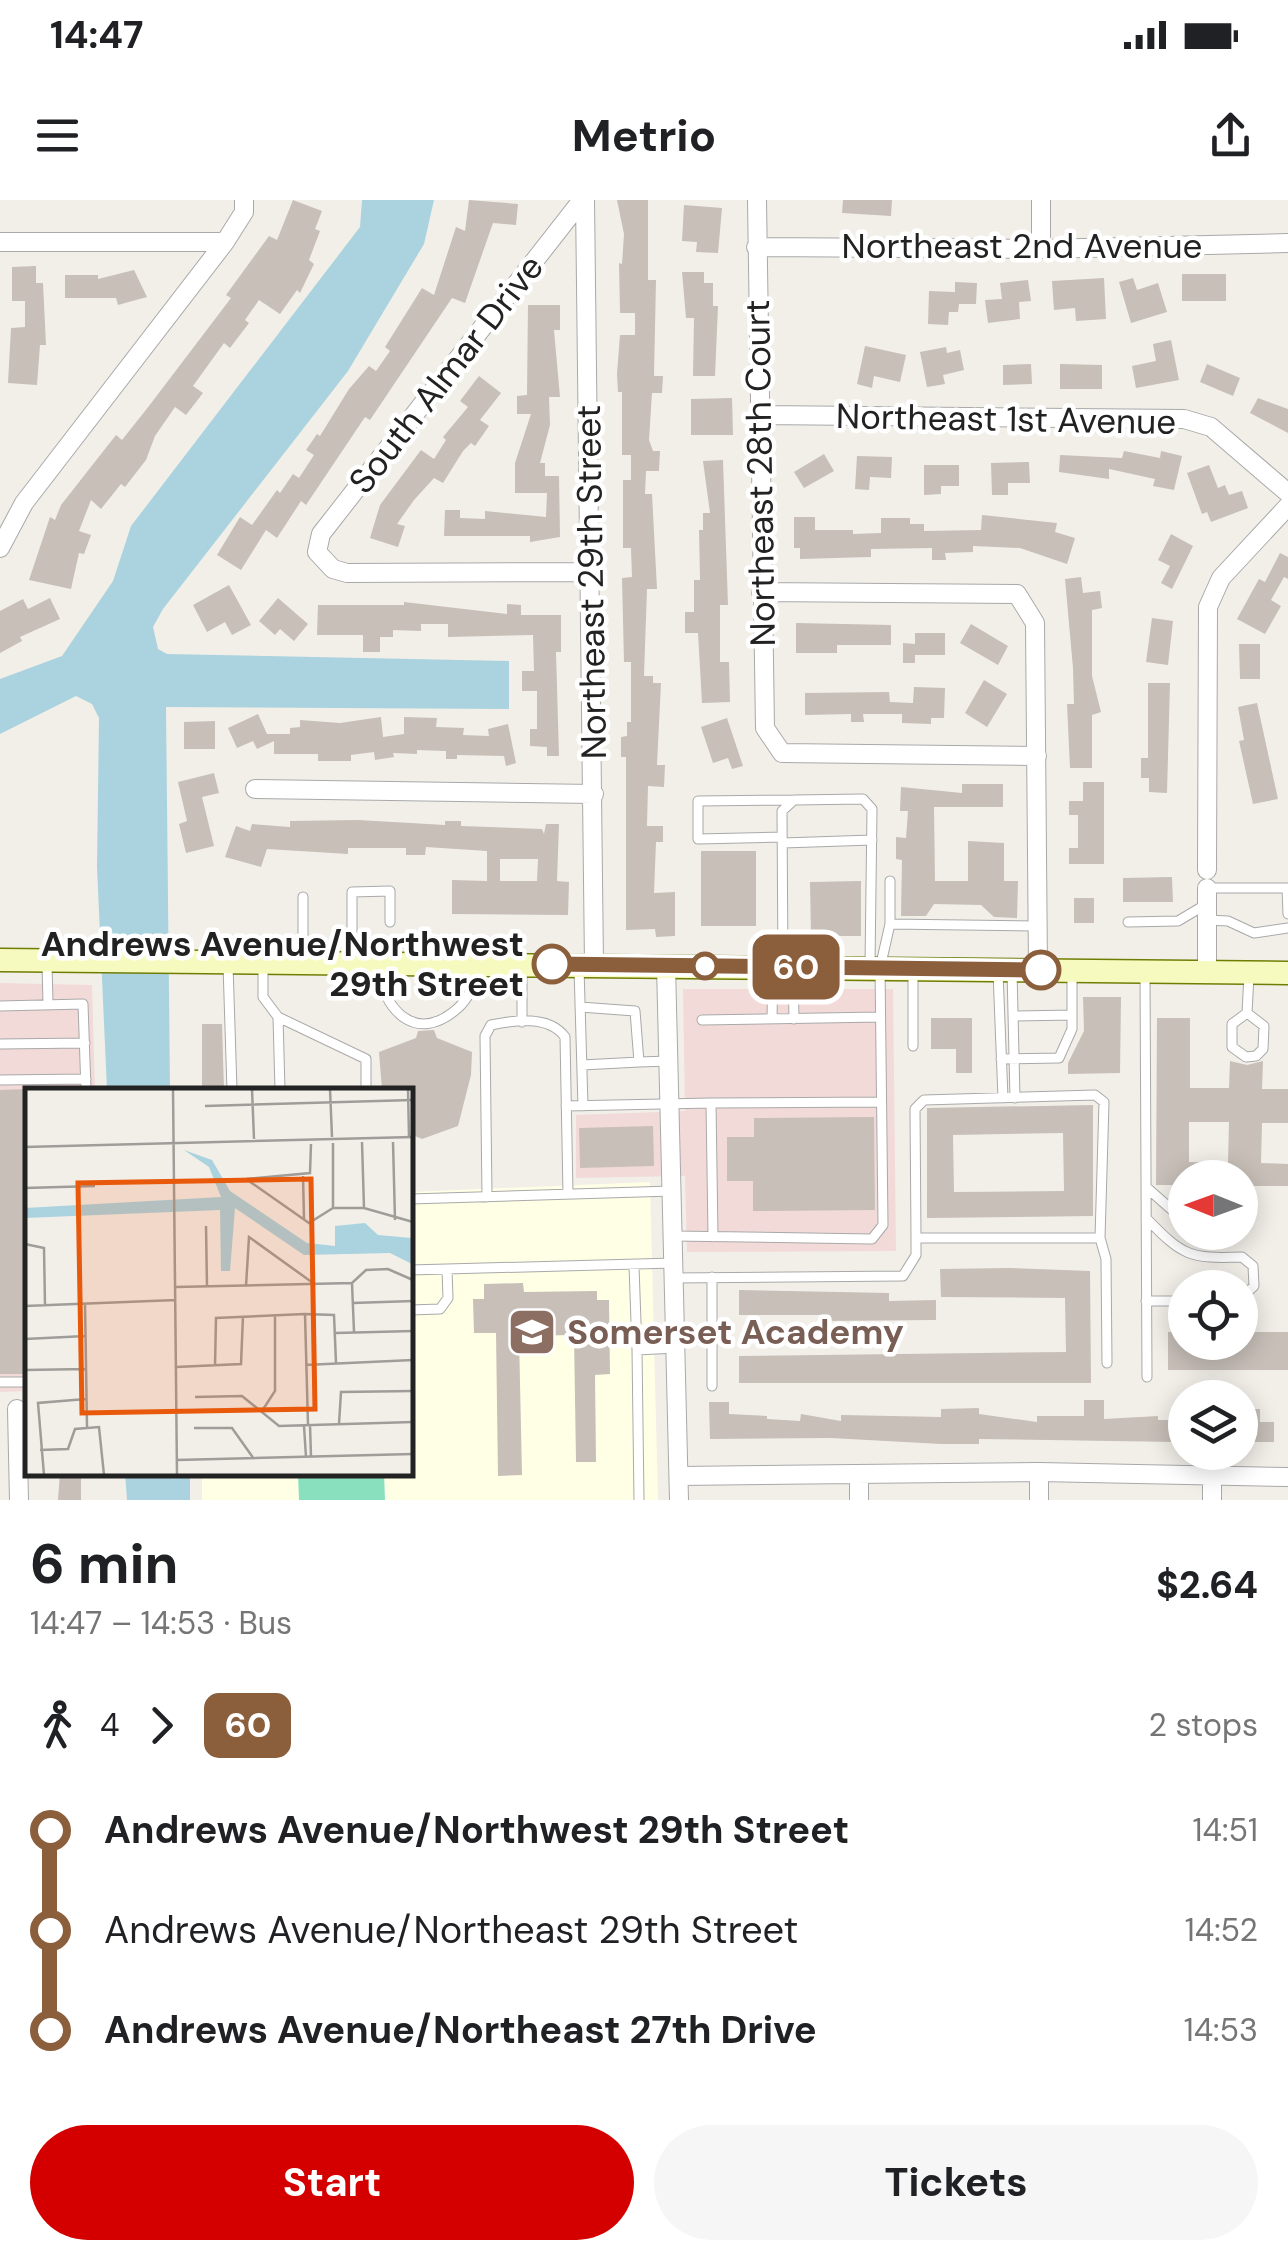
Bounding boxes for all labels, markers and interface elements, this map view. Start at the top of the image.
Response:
text: 14:47 [50,10,143,60]
text: Metrio [572,106,716,165]
icon: menu [30,108,85,163]
icon: share [1203,108,1258,163]
street label: Northeast 2nd Avenue [842,223,1202,269]
street label: South Almar Drive [338,245,554,503]
street label: Northeast 28th Court [734,299,786,647]
street label: Northeast 1st Avenue [836,393,1176,445]
street label: Northeast 29th Street [565,404,617,760]
place label: Andrews Avenue/Northwest 29th Street [41,921,524,1007]
line badge: 60 [751,934,841,1000]
text: 60 [773,944,819,990]
marker: Andrews Avenue/Northwest 29th Street [533,945,571,983]
unlabelled marker [1022,951,1060,989]
unlabelled marker [692,953,718,979]
inset map [25,1088,412,1475]
north arrow [1168,1160,1258,1250]
map controls [1168,1160,1258,1470]
button: locate [1168,1270,1258,1360]
school or university icon: Somerset Academy [506,1306,558,1358]
place label: Somerset Academy [567,1309,904,1355]
button: layers [1168,1380,1258,1470]
text: 6 min [30,1528,179,1600]
text: $2.64 [1156,1560,1258,1610]
text: 14:47 – 14:53 · Bus [30,1602,292,1644]
icon: walk [30,1698,85,1753]
icon: forward [134,1698,189,1753]
text: 60 [224,1702,271,1748]
text: 4 [100,1704,119,1746]
text: 2 stops [1149,1704,1258,1746]
text: Andrews Avenue/Northwest 29th Street [104,1805,849,1855]
text: 14:51 [1193,1809,1258,1851]
text: Andrews Avenue/Northeast 29th Street [104,1905,798,1955]
text: 14:52 [1185,1909,1258,1951]
text: Andrews Avenue/Northeast 27th Drive [104,2005,817,2055]
text: 14:53 [1184,2009,1258,2051]
button: Start [30,2125,634,2240]
button: Tickets [654,2125,1258,2240]

